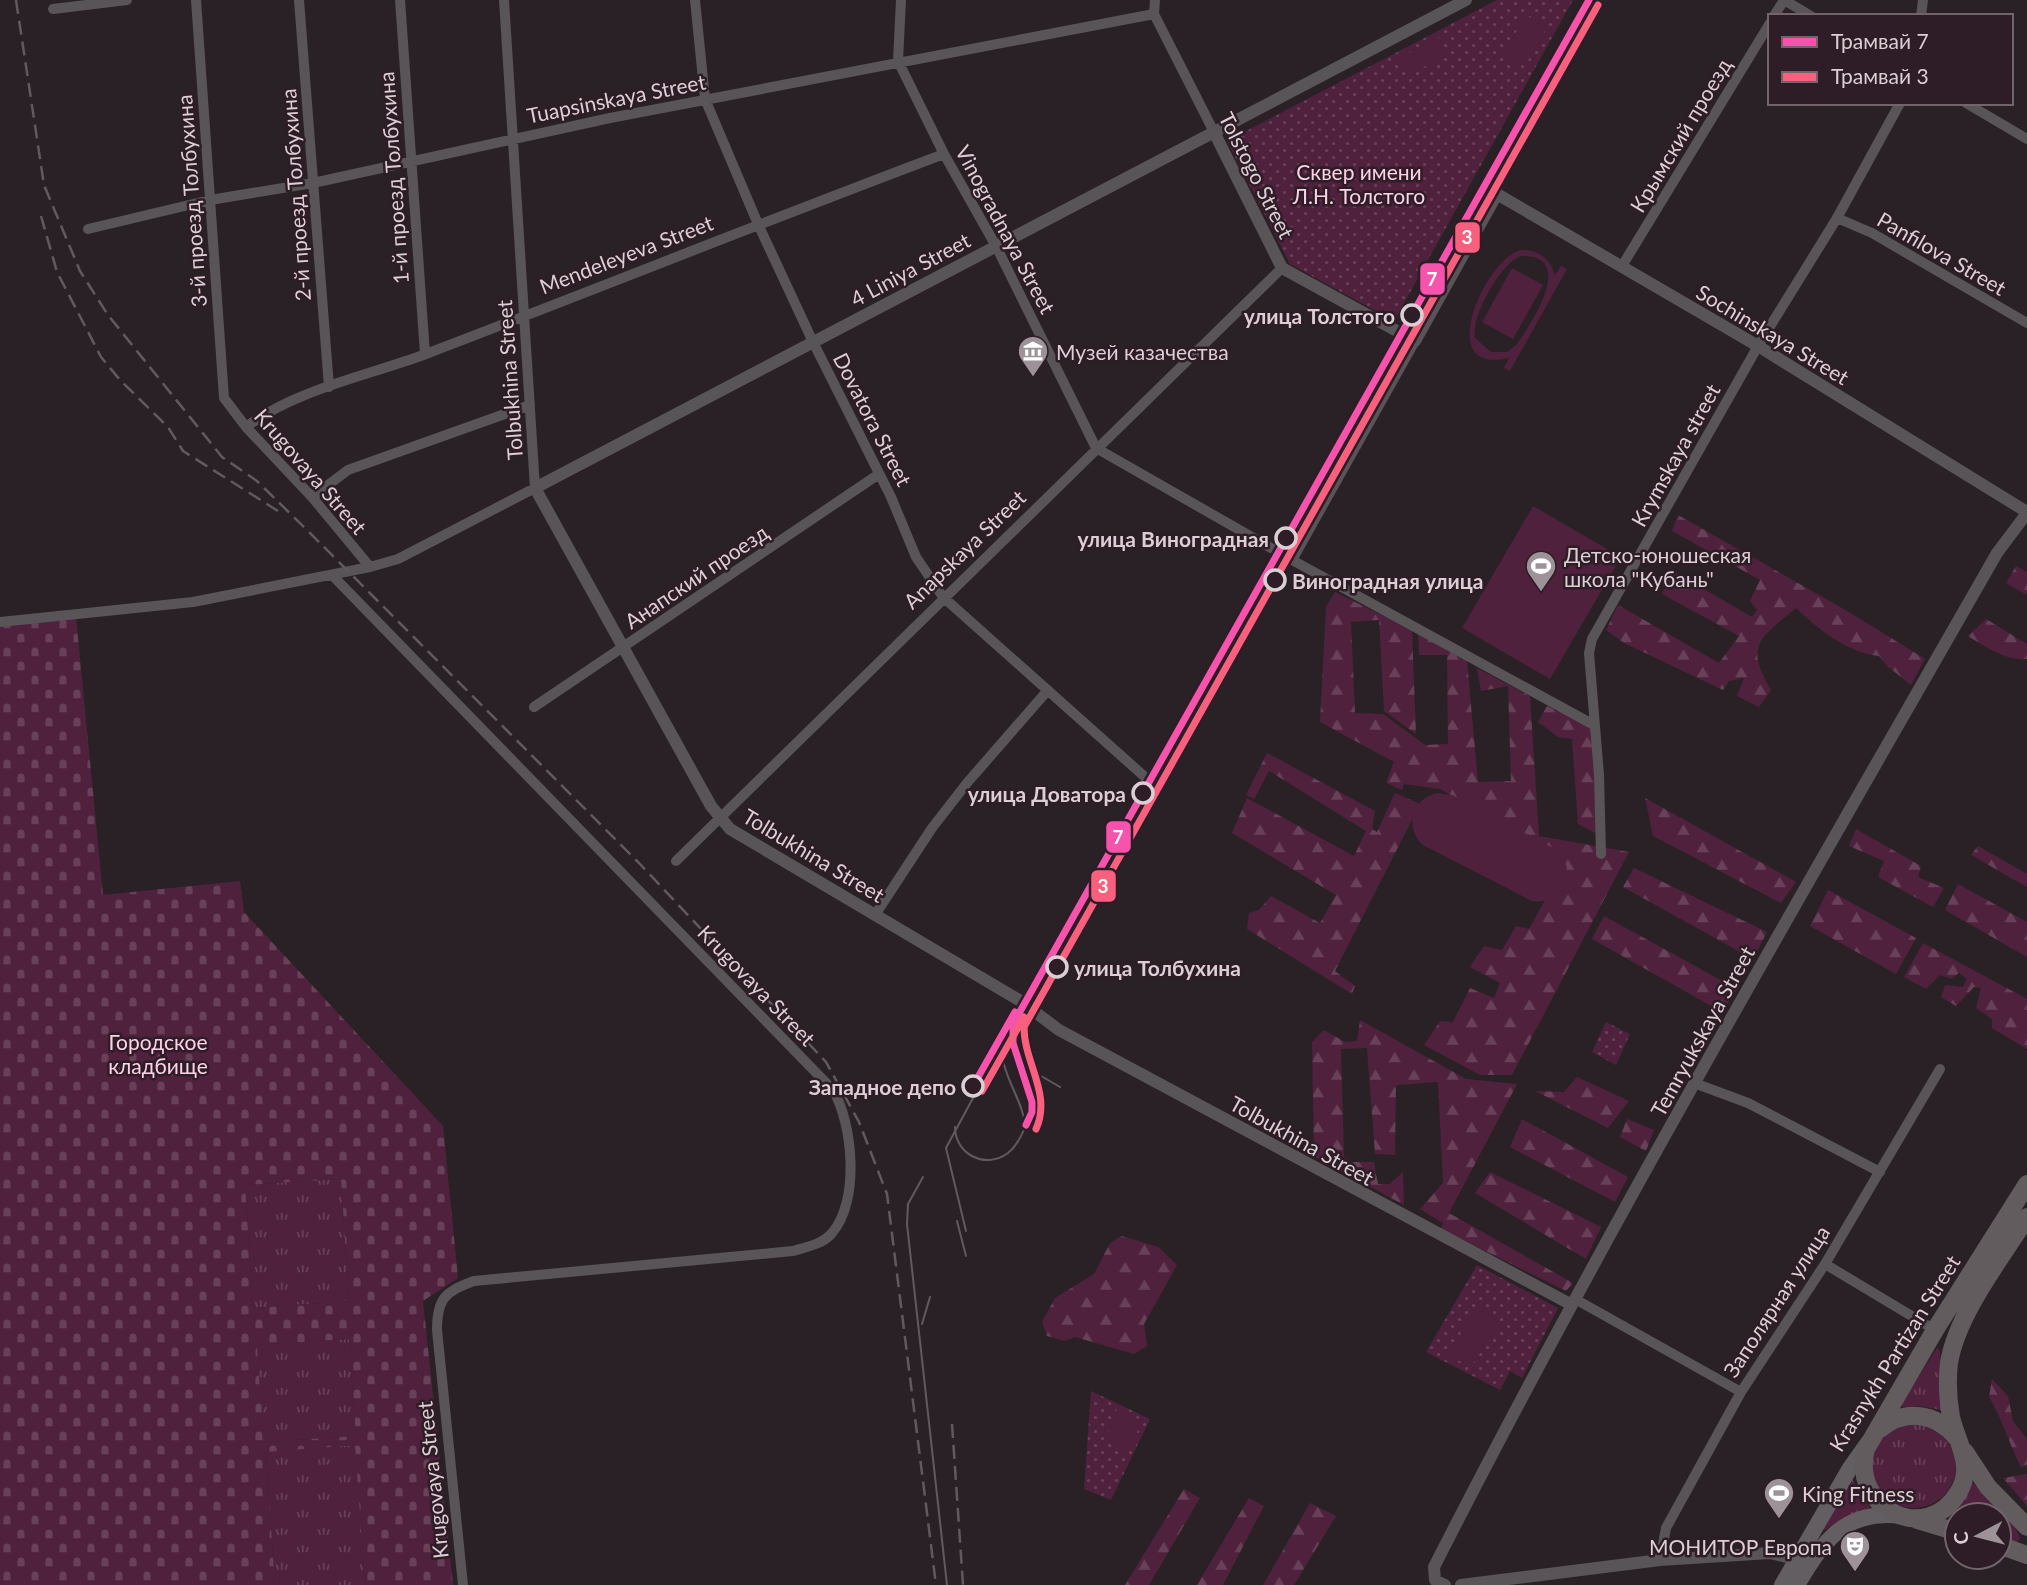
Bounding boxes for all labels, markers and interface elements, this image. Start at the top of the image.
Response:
legend [1768,14,2013,105]
text: Трамвай 7 [1831,28,1929,53]
street label: Крымский проезд [1624,54,1736,216]
text: Трамвай 3 [1831,63,1929,88]
street label: Tuapsinskaya Street [524,68,708,128]
street label: 1-й проезд Толбухина [373,71,413,285]
street label: 2-й проезд Толбухина [275,88,315,302]
street label: 3-й проезд Толбухина [171,94,211,308]
street label: Tolstogo Street [1214,108,1300,243]
street label: Vinogradnaya Street [951,141,1061,318]
park label: Сквер имени Л.Н. Толстого [1292,159,1425,208]
street label: Panfilova Street [1873,206,2011,300]
street label: Mendeleyeva Street [536,209,717,299]
line badge: 3 [1454,221,1481,254]
text: 3 [1461,225,1473,248]
street label: 4 Liniya Street [846,227,974,311]
line badge: 7 [1419,262,1446,296]
text: 7 [1426,267,1438,290]
street label: Sochinskaya Street [1692,279,1854,390]
street label: Tolbukhina Street [491,299,527,461]
place label: улица Толстого [1244,303,1395,328]
marker: улица Толстого [1401,304,1423,326]
museum icon: Музей казачества [1016,334,1050,378]
place label: Музей казачества [1056,339,1229,364]
street label: Dovatora Street [829,348,918,490]
street label: Krymskaya street [1625,379,1725,531]
street label: Krugovaya Street [250,403,373,539]
street label: Anapskaya Street [898,484,1030,613]
street label: Анапский проезд [620,519,772,633]
place label: улица Виноградная [1078,526,1269,551]
marker: улица Виноградная [1275,527,1297,549]
place label: Детско-юношеская школа "Кубань" [1564,542,1751,591]
sports icon: Детско-юношеская школа "Кубань" [1524,549,1558,593]
place label: Виноградная улица [1292,568,1483,593]
marker: Виноградная улица [1264,569,1286,591]
place label: улица Доватора [968,781,1126,806]
marker: улица Доватора [1132,782,1154,804]
street label: Tolbukhina Street [739,803,890,907]
line badge: 7 [1105,820,1132,854]
text: 7 [1112,825,1124,848]
line badge: 3 [1090,869,1117,903]
text: 3 [1097,874,1109,897]
street label: Krugovaya Street [693,919,821,1051]
street label: Temryukskaya Street [1645,941,1759,1120]
place label: улица Толбухина [1074,955,1241,980]
marker: улица Толбухина [1046,956,1068,978]
park label: Городское кладбище [108,1029,208,1078]
place label: Западное депо [809,1074,956,1099]
marker: Западное депо [962,1075,984,1097]
street label: Tolbukhina Street [1226,1090,1379,1190]
street label: Заполярная улица [1718,1221,1834,1381]
street label: Krasnykh Partizan Street [1823,1250,1965,1456]
street label: Krugovaya Street [411,1400,453,1560]
sports icon: King Fitness [1762,1476,1796,1520]
place label: King Fitness [1802,1481,1914,1506]
north arrow [1943,1501,2013,1571]
theatre icon: МОНИТОР Европа [1838,1529,1872,1573]
text: С [1948,1530,1973,1546]
place label: МОНИТОР Европа [1649,1534,1832,1559]

